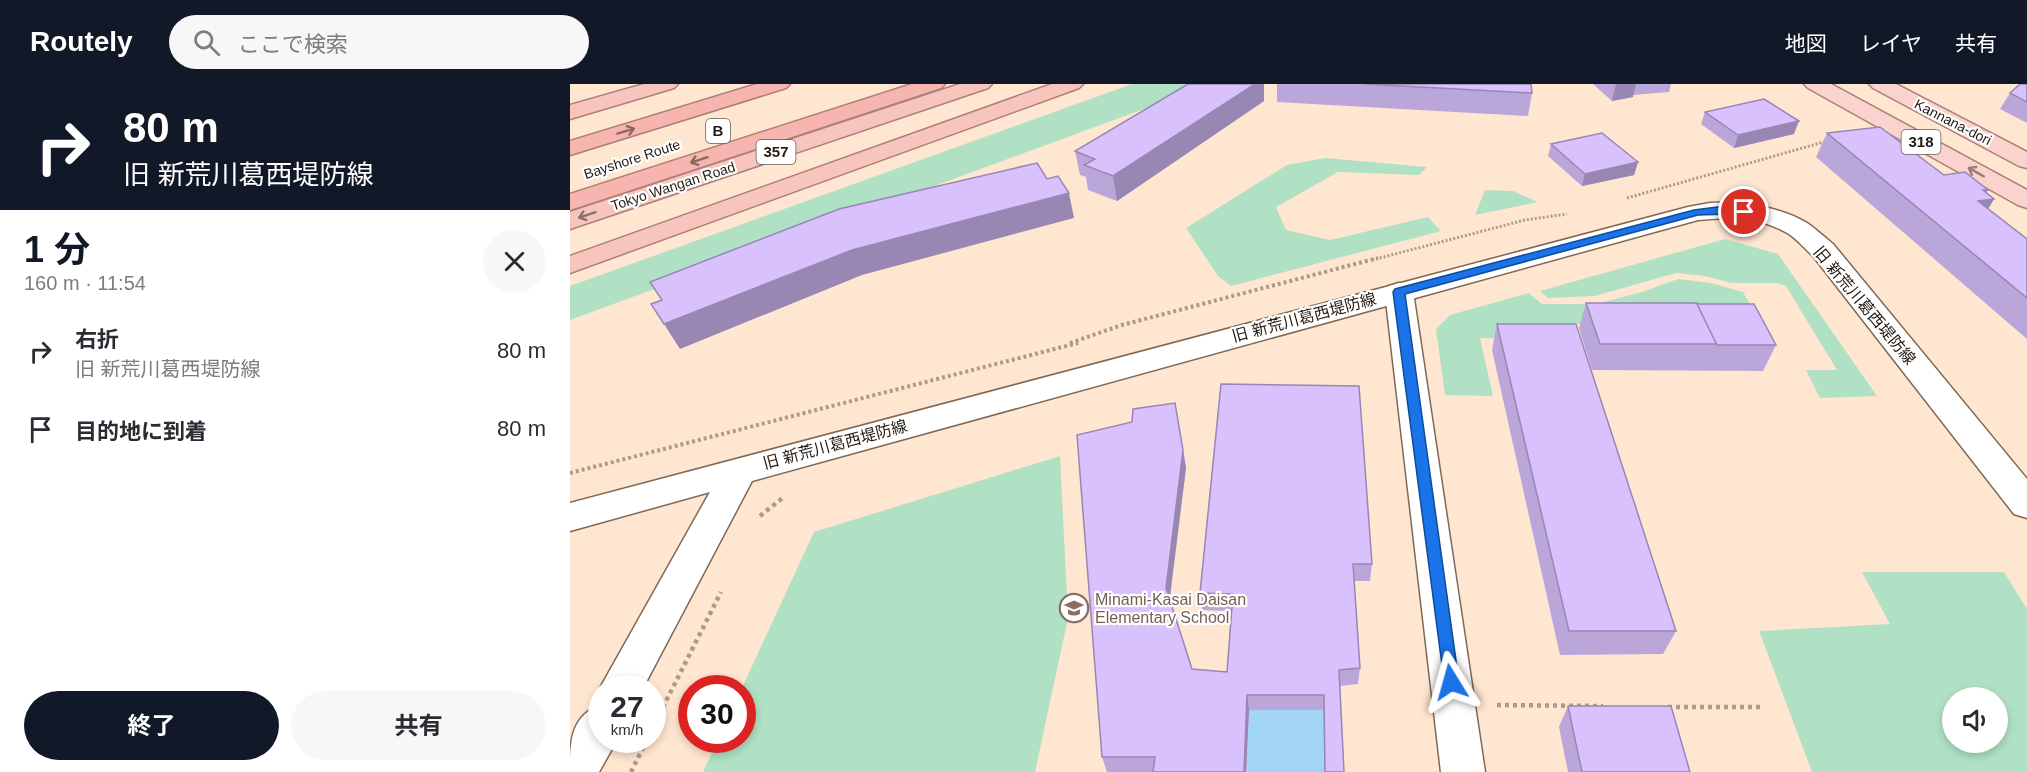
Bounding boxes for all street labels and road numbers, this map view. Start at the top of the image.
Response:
street label: Kannana-dori [1912,96,1994,148]
road number: B [706,119,730,143]
road number: 318 [1902,130,1940,154]
street label: Bayshore Route [582,136,682,182]
road number: 357 [756,140,796,164]
street label: Tokyo Wangan Road [609,158,737,214]
street label: 旧 新荒川葛西堤防線 [1810,243,1919,368]
street label: 旧 新荒川葛西堤防線 [1230,290,1378,345]
street label: 旧 新荒川葛西堤防線 [761,417,909,472]

